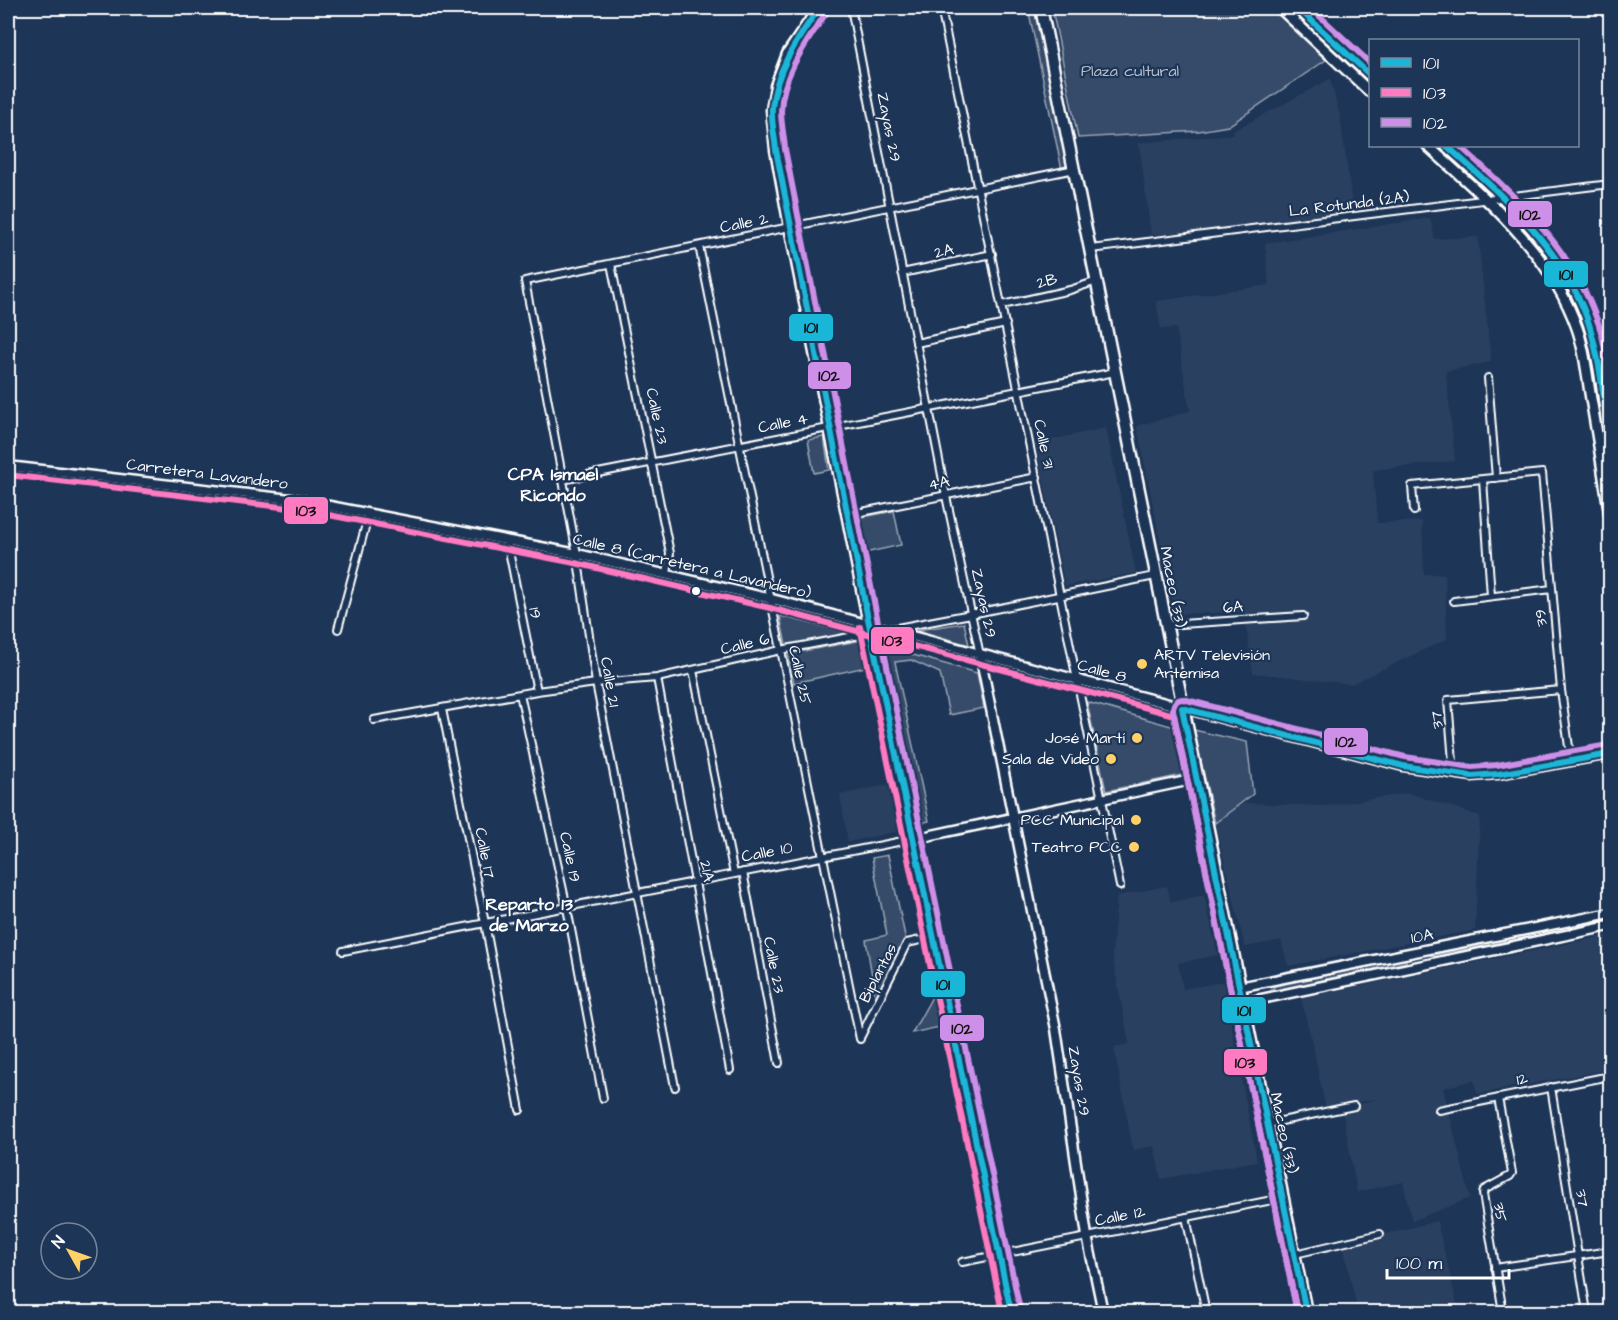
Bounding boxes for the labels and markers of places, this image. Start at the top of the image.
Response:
unlabelled marker [690,585,702,597]
place label: ARTV Televisión Artemisa [1154,644,1270,684]
marker: ARTV Televisión Artemisa [1135,657,1149,671]
place label: José Martí [1045,727,1126,749]
marker: José Martí [1130,731,1144,745]
place label: Sala de Video [1002,748,1099,770]
marker: Sala de Video [1104,752,1118,766]
place label: PCC Municipal [1021,809,1124,831]
marker: PCC Municipal [1129,813,1143,827]
place label: Teatro PCC [1032,836,1122,858]
marker: Teatro PCC [1127,840,1141,854]

